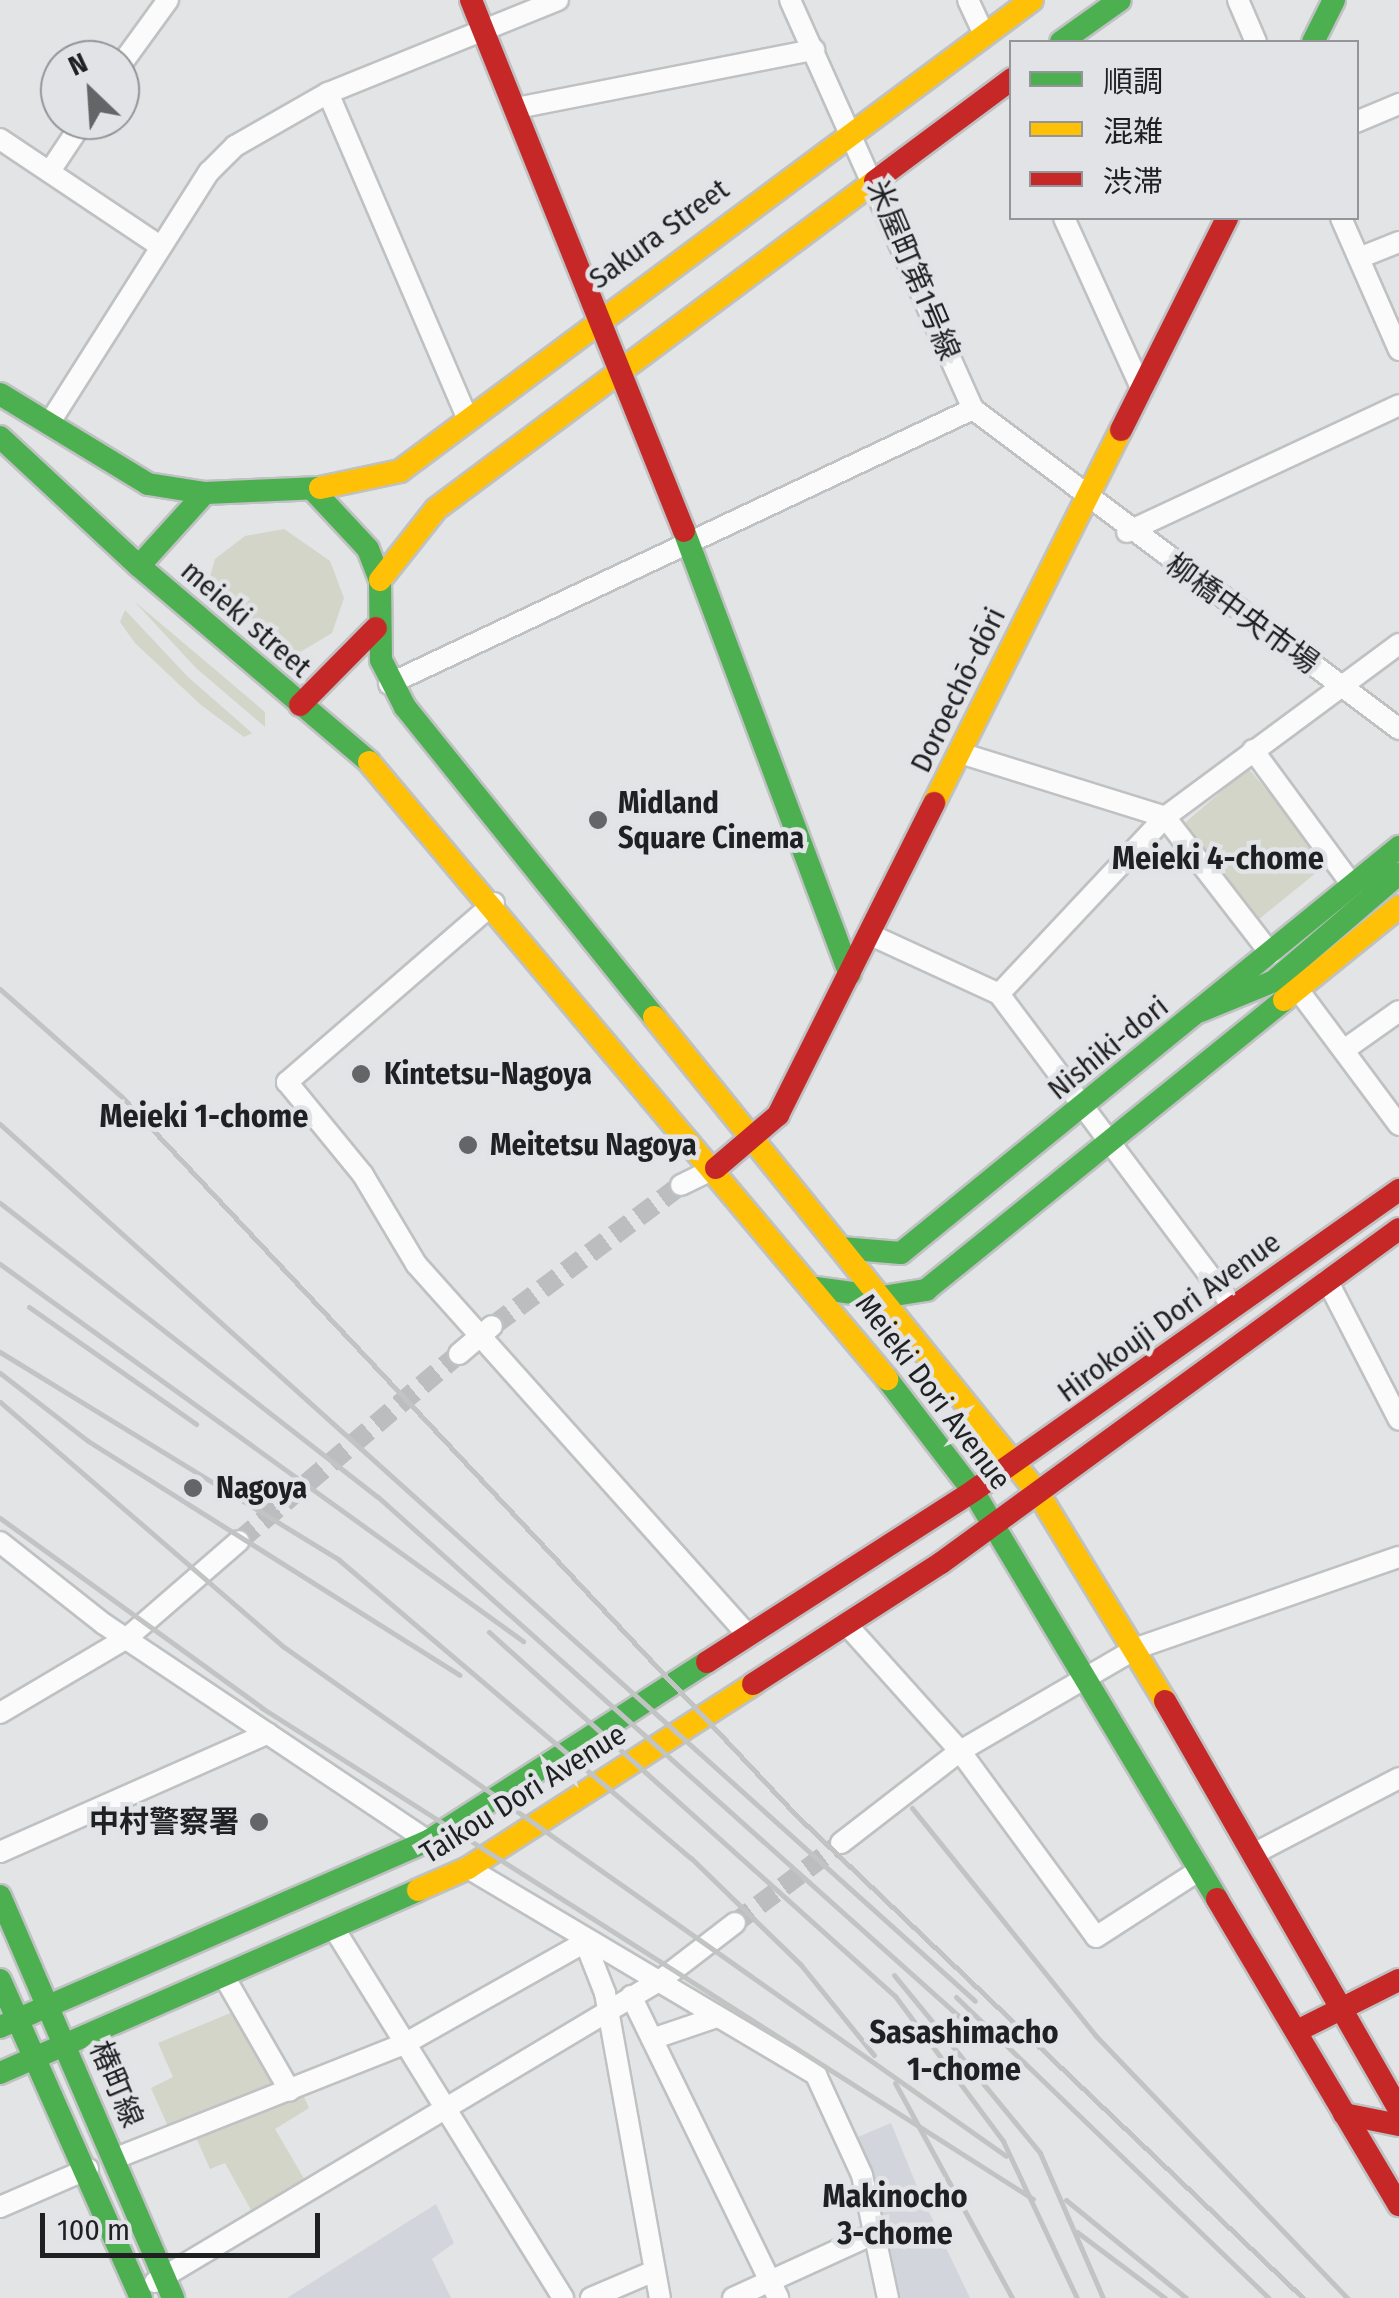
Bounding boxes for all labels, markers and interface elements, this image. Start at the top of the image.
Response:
north arrow [40,40,140,140]
legend [1009,40,1359,220]
text: N [63,46,93,83]
text: 順調 [1103,64,1163,100]
text: 混雑 [1103,114,1163,150]
text: 渋滞 [1103,164,1163,200]
street label: Sakura Street [582,171,736,297]
street label: 米屋町第1号線 [859,175,967,365]
street label: 柳橋中央市場 [1159,547,1325,681]
street label: meieki street [174,553,318,685]
street label: Doroechō-dōri [903,602,1013,778]
place label: Midland Square Cinema [618,785,804,856]
marker: Midland Square Cinema [587,809,609,831]
district label: Meieki 4-chome [1112,839,1324,877]
street label: Nishiki-dori [1041,989,1175,1107]
place label: Kintetsu-Nagoya [384,1056,592,1092]
marker: Kintetsu-Nagoya [348,1061,374,1087]
district label: Meieki 1-chome [100,1097,308,1135]
place label: Meitetsu Nagoya [490,1127,697,1163]
marker: Meitetsu Nagoya [455,1132,481,1158]
street label: Hirokouji Dori Avenue [1050,1224,1288,1410]
street label: Meieki Dori Avenue [848,1287,1018,1497]
place label: Nagoya [216,1470,307,1506]
marker: Nagoya [180,1475,206,1501]
street label: Taikou Dori Avenue [414,1716,632,1872]
place label: 中村警察署 [89,1804,239,1840]
marker: 中村警察署 [248,1811,270,1833]
district label: Sasashimacho 1-chome [869,2014,1059,2089]
street label: 椿町線 [82,2036,150,2132]
district label: Makinocho 3-chome [822,2178,968,2253]
scale bar [45,2193,325,2255]
text: 100 m [57,2212,130,2248]

